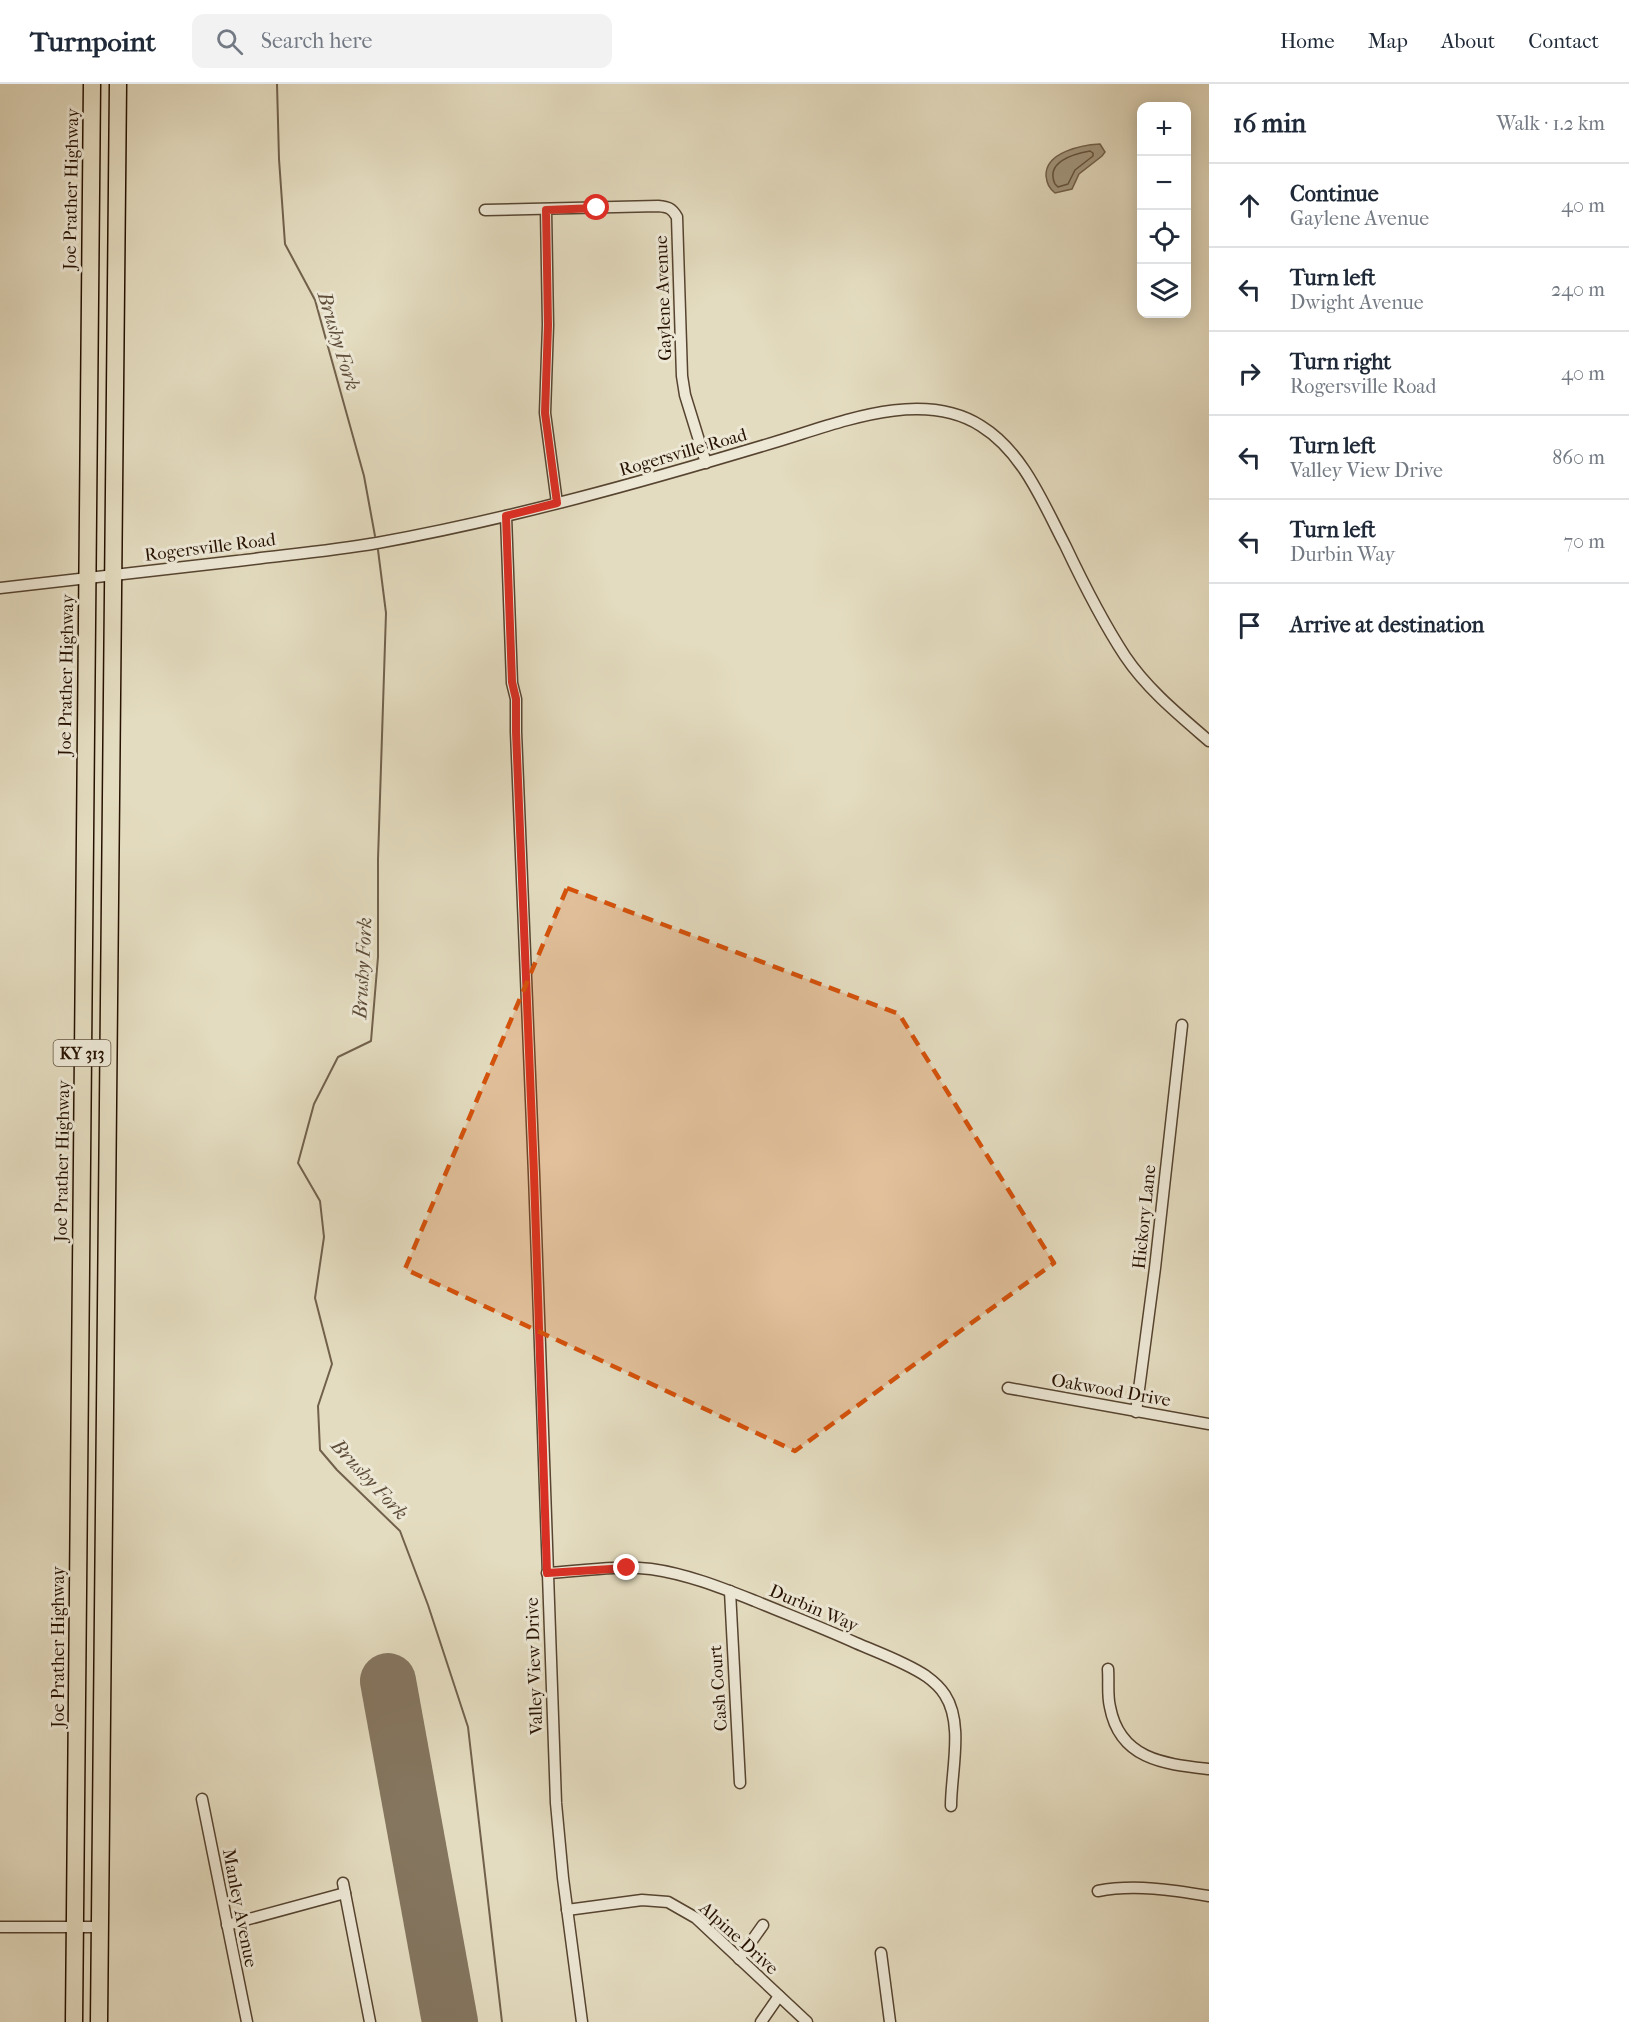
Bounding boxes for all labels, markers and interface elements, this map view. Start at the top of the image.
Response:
search box [192,14,612,68]
text: Turnpoint [30,25,156,58]
icon: search [213,25,246,58]
text: Search here [261,28,372,54]
text: Home [1280,29,1335,53]
text: Map [1368,29,1408,53]
text: About [1441,29,1495,53]
text: Contact [1528,29,1599,53]
map controls [1137,102,1191,318]
button: + [1137,102,1191,156]
street label: Joe Prather Highway [60,107,83,272]
text: 16 min [1233,108,1306,139]
text: Walk · 1.2 km [1497,112,1605,135]
button: − [1137,156,1191,210]
text: Continue [1290,181,1379,207]
icon: ahead [1233,189,1266,222]
route start [583,194,609,220]
text: 40 m [1561,194,1605,217]
text: Gaylene Avenue [1290,207,1429,230]
button: locate [1137,210,1191,264]
street label: Gaylene Avenue [651,235,676,361]
button: layers [1137,264,1191,318]
text: Turn left [1290,265,1376,291]
icon: left [1233,273,1266,306]
text: 240 m [1551,278,1605,301]
water label: Brushy Fork [312,288,364,393]
text: Dwight Avenue [1290,291,1424,314]
text: Turn right [1290,349,1391,375]
icon: right [1233,357,1266,390]
text: 40 m [1561,362,1605,385]
text: Rogersville Road [1290,375,1436,398]
street label: Rogersville Road [617,424,750,481]
text: Turn left [1290,433,1376,459]
icon: left [1233,441,1266,474]
text: 860 m [1552,446,1605,469]
text: Valley View Drive [1290,459,1443,482]
text: Turn left [1290,517,1376,543]
icon: left [1233,525,1266,558]
street label: Rogersville Road [143,529,277,566]
text: 70 m [1563,530,1605,553]
text: Durbin Way [1290,543,1395,566]
street label: Joe Prather Highway [55,593,78,758]
icon: arrive [1233,609,1266,642]
text: Arrive at destination [1290,612,1484,638]
water label: Brushy Fork [348,917,377,1021]
road number: KY 313 [54,1040,110,1066]
street label: Joe Prather Highway [51,1079,74,1244]
street label: Hickory Lane [1129,1164,1160,1270]
street label: Oakwood Drive [1050,1370,1172,1411]
water label: Brushy Fork [326,1433,413,1524]
route end [613,1554,639,1580]
street label: Joe Prather Highway [48,1565,69,1730]
street label: Durbin Way [766,1580,863,1637]
street label: Valley View Drive [522,1597,547,1736]
street label: Cash Court [705,1644,732,1732]
street label: Manley Avenue [218,1847,261,1969]
street label: Alpine Drive [694,1897,782,1979]

